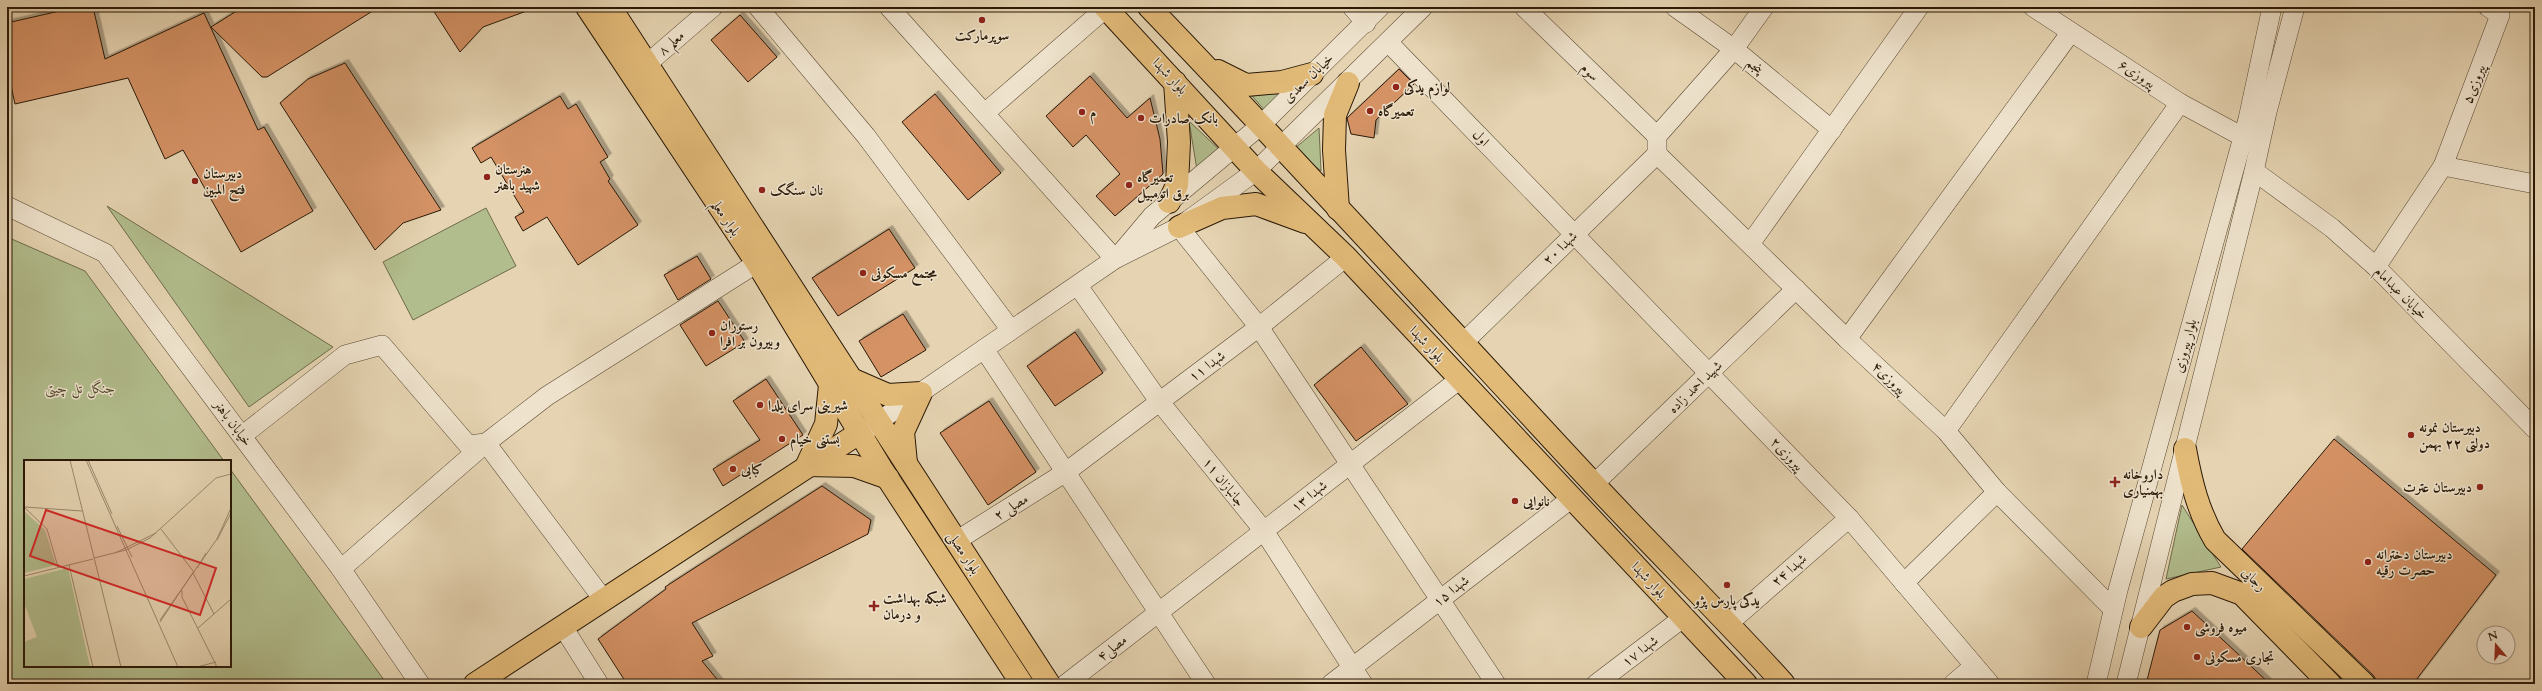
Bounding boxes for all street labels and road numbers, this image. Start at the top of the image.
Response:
street label: معلم ۸ [654,26,692,64]
street label: خیابان سعدی [1278,49,1338,107]
street label: بلوار شهدا [1148,53,1192,99]
street label: پنجم [1740,53,1769,83]
street label: پیروزی۶ [2114,55,2160,95]
street label: سوم [1574,59,1604,88]
street label: پیروزی۵ [2458,60,2492,107]
street label: اول [1468,125,1494,151]
street label: بلوار معلم [703,196,745,243]
street label: شهدا ۲۰ [1539,227,1581,269]
street label: خیابان عبدامام [2368,262,2432,326]
street label: بلوار پیروزی [2169,317,2202,375]
street label: بلوار شهدا [1405,321,1449,367]
street label: شهدا ۱۱ [1185,346,1229,386]
street label: شهید احمد زاده [1664,356,1726,418]
street label: پیروزی۴ [1867,357,1911,400]
street label: خیابان باهنر [208,394,257,450]
street label: پیروزی۲ [1765,433,1809,477]
street label: جانبازان ۱۱ [1198,454,1250,510]
street label: شهدا ۱۳ [1287,476,1331,516]
street label: مصلی ۲ [990,489,1032,525]
street label: بلوار مصلی [943,528,985,579]
street label: شهدا ۲۴ [1767,549,1811,591]
street label: بلوار شهدا [1627,557,1671,603]
street label: رجایی [2237,563,2271,595]
street label: شهدا ۱۵ [1429,571,1473,611]
street label: مصلی۴ [1093,630,1131,666]
street label: شهدا ۱۷ [1618,631,1662,671]

